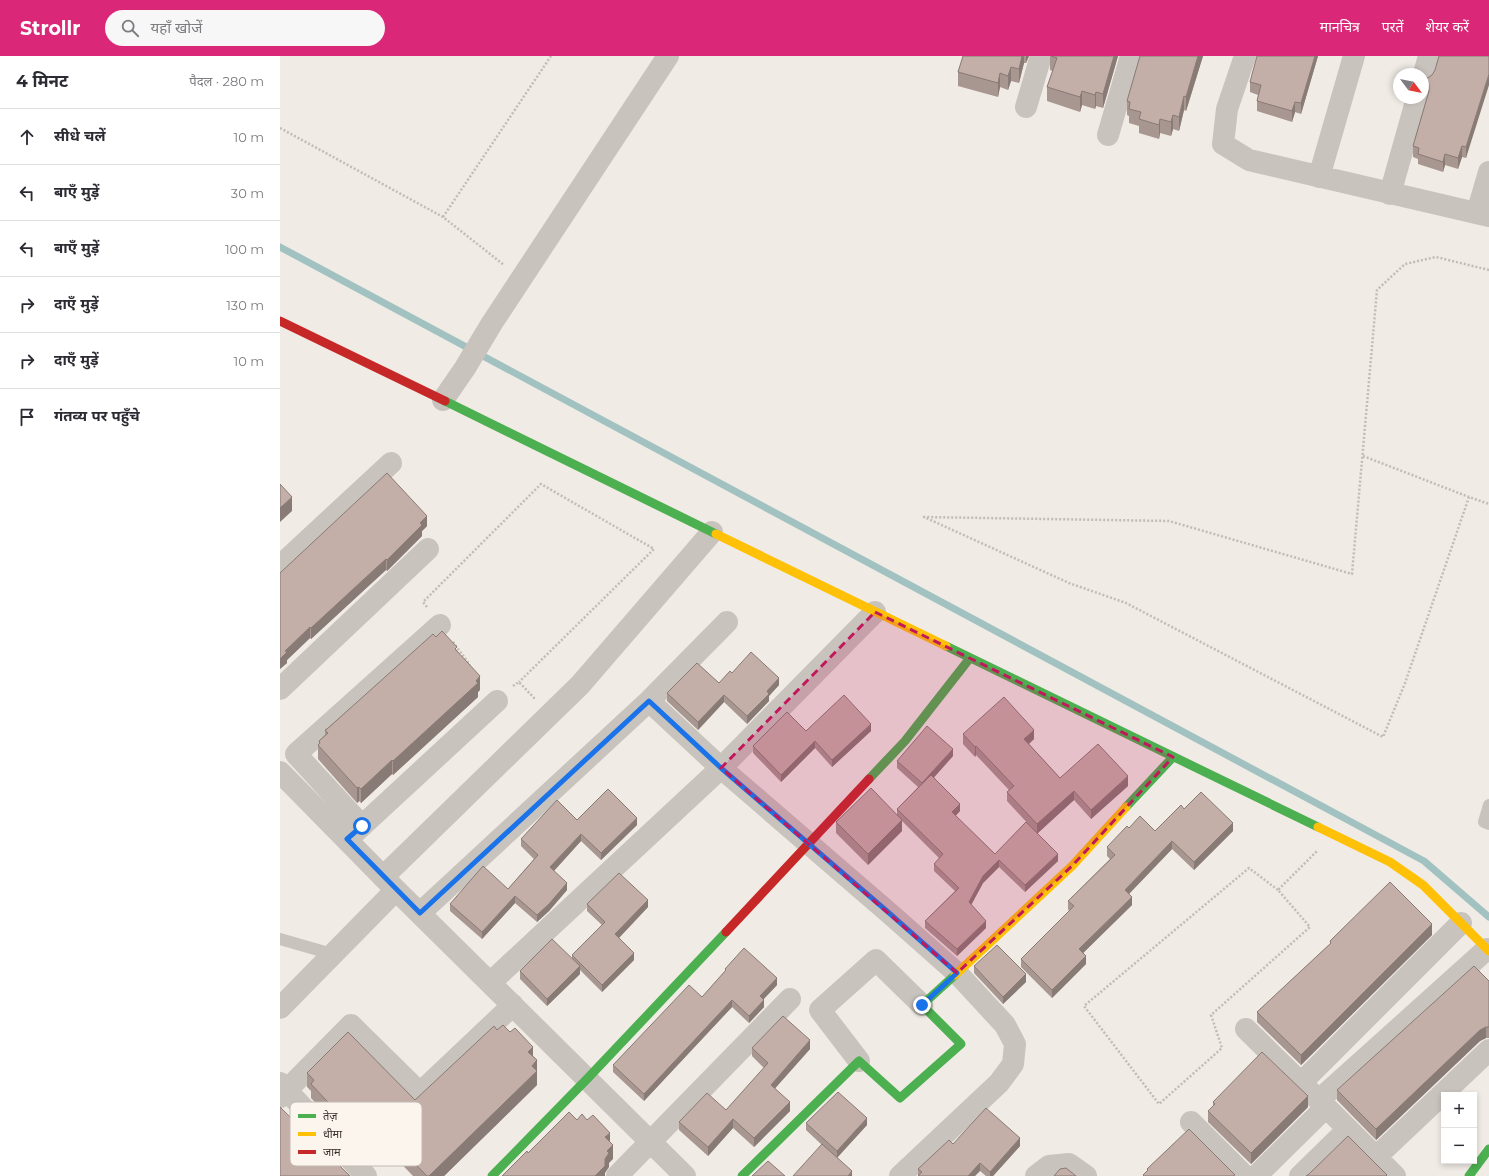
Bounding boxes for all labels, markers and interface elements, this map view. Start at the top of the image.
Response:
search box [105,10,385,46]
text: Strollr [20,17,81,40]
icon: search [119,17,141,39]
text: यहाँ खोजें [151,18,202,37]
text: मानचित्र [1320,18,1360,36]
text: परतें [1382,18,1403,36]
text: शेयर करें [1425,18,1469,36]
north arrow [1393,68,1429,104]
text: 4 मिनट [16,71,68,91]
text: पैदल · 280 m [189,73,264,89]
icon: ahead [16,126,38,148]
text: सीधे चलें [54,126,106,145]
text: 10 m [234,129,264,145]
icon: left [16,182,38,204]
text: बाएँ मुड़ें [54,182,99,201]
text: 30 m [231,185,264,201]
icon: left [16,238,38,260]
text: बाएँ मुड़ें [54,238,99,257]
text: 100 m [225,241,264,257]
icon: right [16,294,38,316]
text: दाएँ मुड़ें [54,294,99,313]
text: 130 m [226,297,264,313]
icon: right [16,350,38,372]
text: दाएँ मुड़ें [54,350,99,369]
text: 10 m [234,353,264,369]
icon: arrive [16,406,38,428]
text: गंतव्य पर पहुँचे [54,406,140,425]
route start [353,817,371,835]
route end [913,996,931,1014]
map controls [1441,1092,1477,1164]
button: + [1441,1092,1477,1128]
legend [290,1102,422,1166]
text: तेज़ [323,1109,338,1123]
text: धीमा [323,1127,342,1141]
button: − [1441,1128,1477,1164]
text: जाम [323,1145,341,1159]

